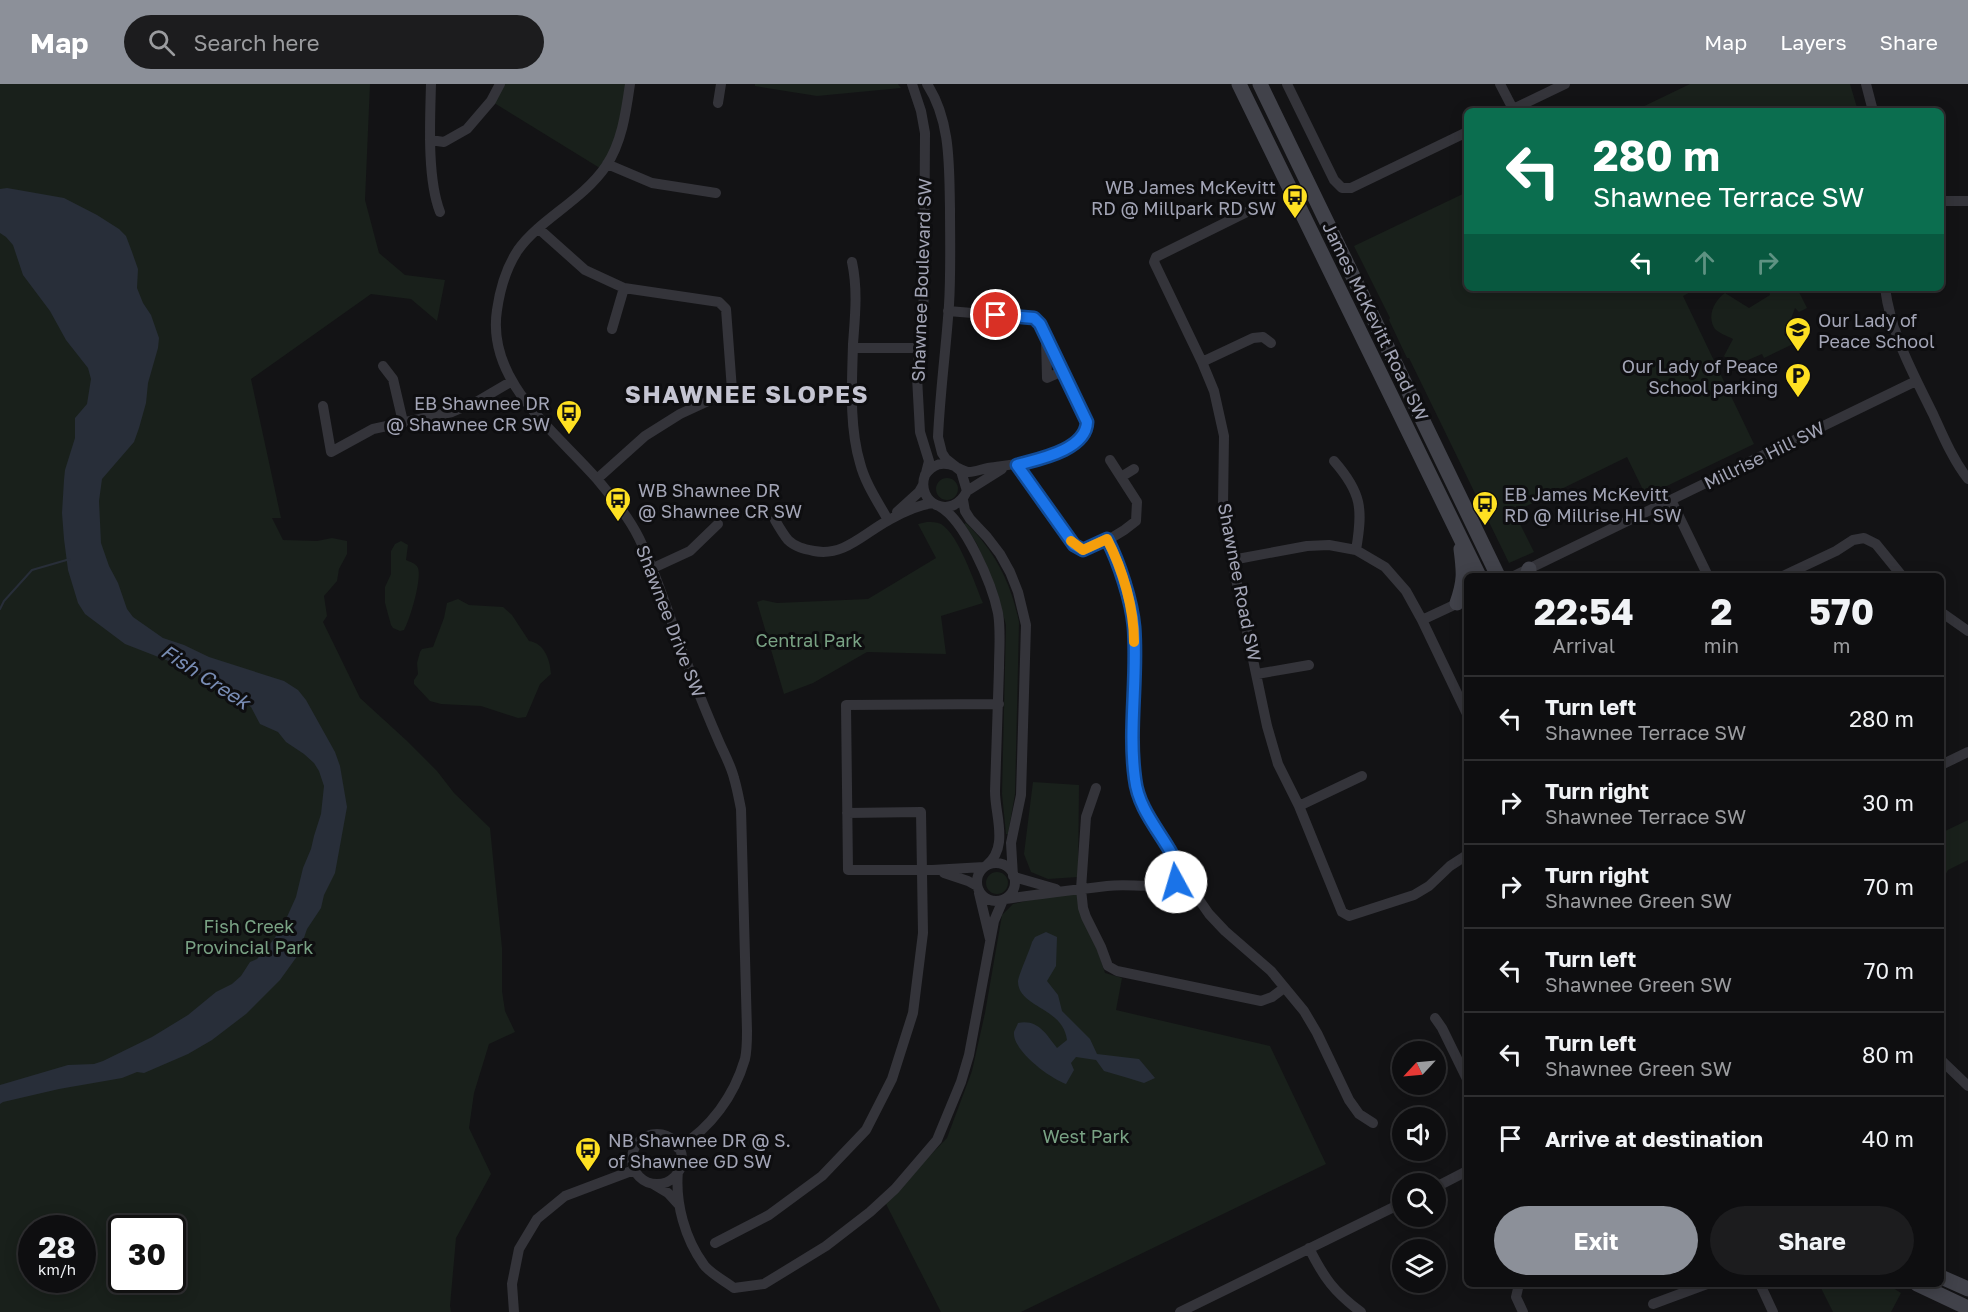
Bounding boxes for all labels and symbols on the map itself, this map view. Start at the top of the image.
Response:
place label: WB James McKevitt RD @ Millpark RD SW [1091,176,1276,219]
street label: Shawnee Boulevard SW [906,178,936,382]
bus stop icon: WB James McKevitt RD @ Millpark RD SW [1280,182,1310,220]
street label: James McKevitt Road SW [1318,218,1434,424]
pin [970,289,1021,340]
place label: Our Lady of Peace School [1818,309,1935,352]
school or university icon: Our Lady of Peace School [1783,315,1813,353]
place label: Our Lady of Peace School parking [1622,355,1778,398]
parking icon: Our Lady of Peace School parking [1783,361,1813,399]
district label: SHAWNEE SLOPES [625,379,869,408]
place label: EB Shawnee DR @ Shawnee CR SW [386,392,550,435]
bus stop icon: EB Shawnee DR @ Shawnee CR SW [554,398,584,436]
street label: Millrise Hill SW [1700,416,1828,494]
place label: WB Shawnee DR @ Shawnee CR SW [638,479,802,522]
place label: EB James McKevitt RD @ Millrise HL SW [1504,483,1681,526]
bus stop icon: WB Shawnee DR @ Shawnee CR SW [603,485,633,523]
bus stop icon: EB James McKevitt RD @ Millrise HL SW [1470,489,1500,527]
street label: Shawnee Road SW [1214,501,1266,663]
street label: Shawnee Drive SW [632,542,710,700]
park label: Central Park [755,629,863,651]
water label: Fish Creek [157,638,257,715]
position arrow [1144,850,1208,914]
park label: Fish Creek Provincial Park [184,915,314,958]
north arrow [1392,1041,1446,1095]
park label: West Park [1042,1125,1130,1147]
place label: NB Shawnee DR @ S. of Shawnee GD SW [608,1129,791,1172]
bus stop icon: NB Shawnee DR @ S. of Shawnee GD SW [573,1135,603,1173]
speed limit sign: 30 [108,1215,186,1293]

